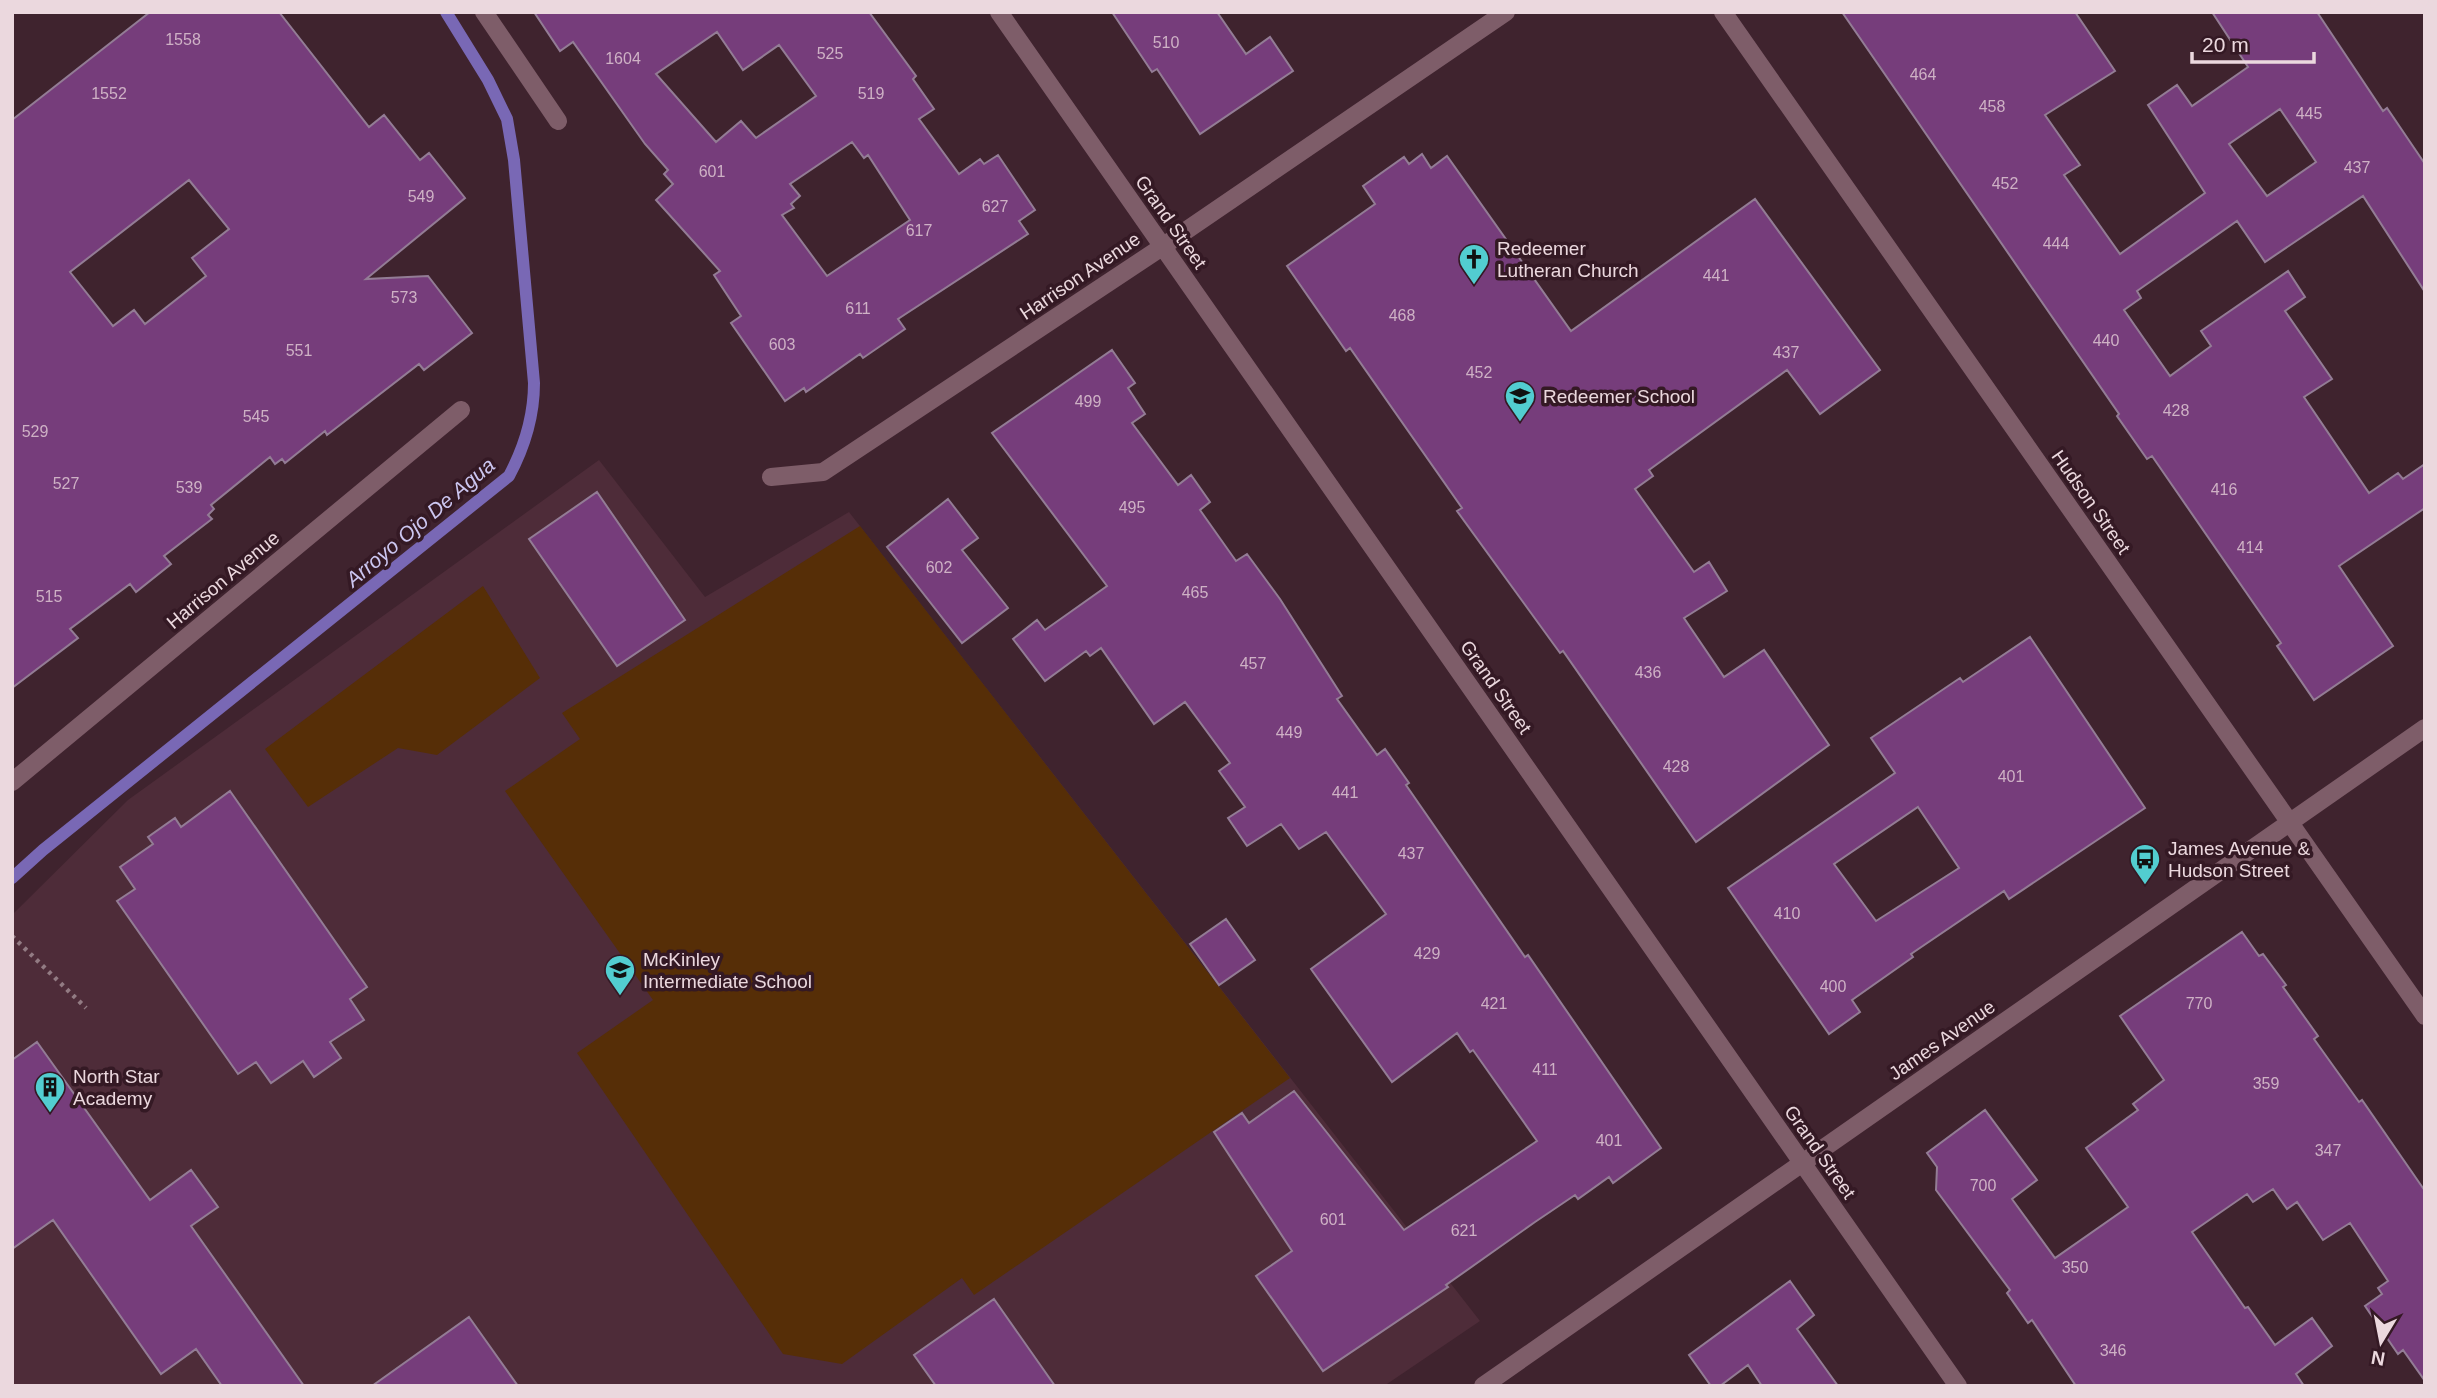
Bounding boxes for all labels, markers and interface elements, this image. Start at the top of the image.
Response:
scale bar [2192,21,2314,65]
house number: 1558 [165,31,201,48]
text: 20 m [2202,33,2249,56]
house number: 510 [1153,34,1179,51]
house number: 525 [817,45,843,62]
house number: 1604 [605,50,641,67]
house number: 464 [1910,66,1936,83]
house number: 1552 [91,85,127,102]
house number: 519 [858,85,884,102]
house number: 458 [1979,98,2005,115]
house number: 445 [2296,105,2322,122]
house number: 437 [2344,159,2370,176]
house number: 601 [699,163,725,180]
street label: Grand Street [1131,171,1211,273]
house number: 452 [1992,175,2018,192]
house number: 549 [408,188,434,205]
house number: 627 [982,198,1008,215]
house number: 617 [906,222,932,239]
street label: Harrison Avenue [1016,228,1144,324]
house number: 444 [2043,235,2069,252]
place label: Redeemer Lutheran Church [1497,238,1639,281]
church icon: Redeemer Lutheran Church [1457,242,1491,286]
house number: 441 [1703,267,1729,284]
house number: 573 [391,289,417,306]
house number: 611 [845,300,871,317]
house number: 468 [1389,307,1415,324]
house number: 440 [2093,332,2119,349]
house number: 603 [769,336,795,353]
house number: 551 [286,342,312,359]
house number: 437 [1773,344,1799,361]
house number: 452 [1466,364,1492,381]
school or university icon: Redeemer School [1503,379,1537,423]
place label: Redeemer School [1543,386,1695,407]
house number: 499 [1075,393,1101,410]
house number: 428 [2163,402,2189,419]
house number: 545 [243,408,269,425]
house number: 529 [22,423,48,440]
street label: Hudson Street [2048,446,2135,558]
water label: Arroyo Ojo De Agua [339,453,499,592]
house number: 527 [53,475,79,492]
house number: 539 [176,479,202,496]
house number: 416 [2211,481,2237,498]
house number: 495 [1119,499,1145,516]
street label: Harrison Avenue [163,527,283,633]
house number: 414 [2237,539,2263,556]
house number: 602 [926,559,952,576]
house number: 465 [1182,584,1208,601]
house number: 515 [36,588,62,605]
street label: Grand Street [1456,636,1536,738]
house number: 457 [1240,655,1266,672]
house number: 436 [1635,664,1661,681]
house number: 449 [1276,724,1302,741]
house number: 428 [1663,758,1689,775]
house number: 401 [1998,768,2024,785]
house number: 441 [1332,784,1358,801]
place label: James Avenue & Hudson Street [2168,838,2311,881]
bus stop icon: James Avenue & Hudson Street [2128,842,2162,886]
house number: 437 [1398,845,1424,862]
house number: 410 [1774,905,1800,922]
house number: 429 [1414,945,1440,962]
place label: McKinley Intermediate School [643,949,812,992]
school or university icon: McKinley Intermediate School [603,953,637,997]
house number: 400 [1820,978,1846,995]
house number: 421 [1481,995,1507,1012]
house number: 770 [2186,995,2212,1012]
street label: James Avenue [1885,996,1999,1084]
house number: 411 [1532,1061,1558,1078]
place label: North Star Academy [73,1066,160,1109]
building icon: North Star Academy [33,1070,67,1114]
house number: 359 [2253,1075,2279,1092]
street label: Grand Street [1780,1101,1860,1203]
house number: 401 [1596,1132,1622,1149]
house number: 347 [2315,1142,2341,1159]
house number: 700 [1970,1177,1996,1194]
house number: 601 [1320,1211,1346,1228]
house number: 621 [1451,1222,1477,1239]
house number: 350 [2062,1259,2088,1276]
north arrow [2346,1307,2416,1377]
house number: 346 [2100,1342,2126,1359]
text: N [2370,1347,2387,1370]

